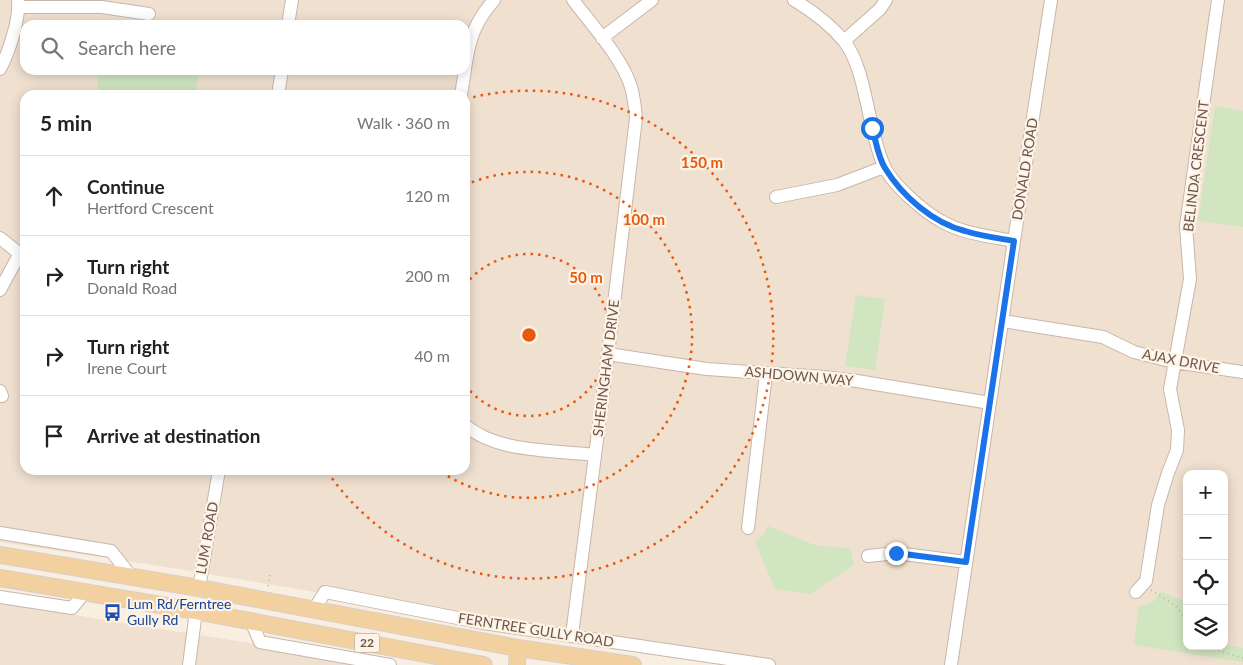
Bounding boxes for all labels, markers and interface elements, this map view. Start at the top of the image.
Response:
search box [20,20,470,75]
icon: search [38,34,66,62]
text: Search here [78,36,176,59]
street label: BELINDA CRESCENT [1179,99,1212,233]
text: 5 min [40,110,92,135]
text: Walk · 360 m [357,113,450,132]
route start [861,117,884,140]
street label: DONALD ROAD [1008,117,1041,221]
text: 150 m [681,153,723,171]
text: Continue [87,175,165,198]
icon: ahead [40,182,68,210]
text: 120 m [405,186,450,205]
text: Hertford Crescent [87,198,214,217]
text: 100 m [623,210,665,228]
text: Turn right [87,255,169,278]
icon: right [40,262,68,290]
text: 200 m [405,266,450,285]
text: 50 m [569,268,603,286]
text: Donald Road [87,278,177,297]
street label: SHERINGHAM DRIVE [589,299,622,437]
centre of rings [520,326,538,344]
text: Turn right [87,335,169,358]
icon: right [40,342,68,370]
street label: AJAX DRIVE [1141,345,1221,376]
text: 40 m [414,346,450,365]
text: Irene Court [87,358,167,377]
street label: ASHDOWN WAY [744,362,854,389]
icon: arrive [40,422,68,450]
text: Arrive at destination [87,424,260,447]
map controls [1183,470,1228,650]
button: + [1183,470,1228,515]
street label: LUM ROAD [192,500,221,576]
button: − [1183,515,1228,560]
route end [885,542,908,565]
button: locate [1183,560,1228,605]
place label: Lum Rd/Ferntree Gully Rd [127,595,231,628]
bus stop icon: Lum Rd/Ferntree Gully Rd [103,602,123,622]
button: layers [1183,605,1228,650]
street label: FERNTREE GULLY ROAD [457,609,615,650]
road number: 22 [354,634,380,652]

